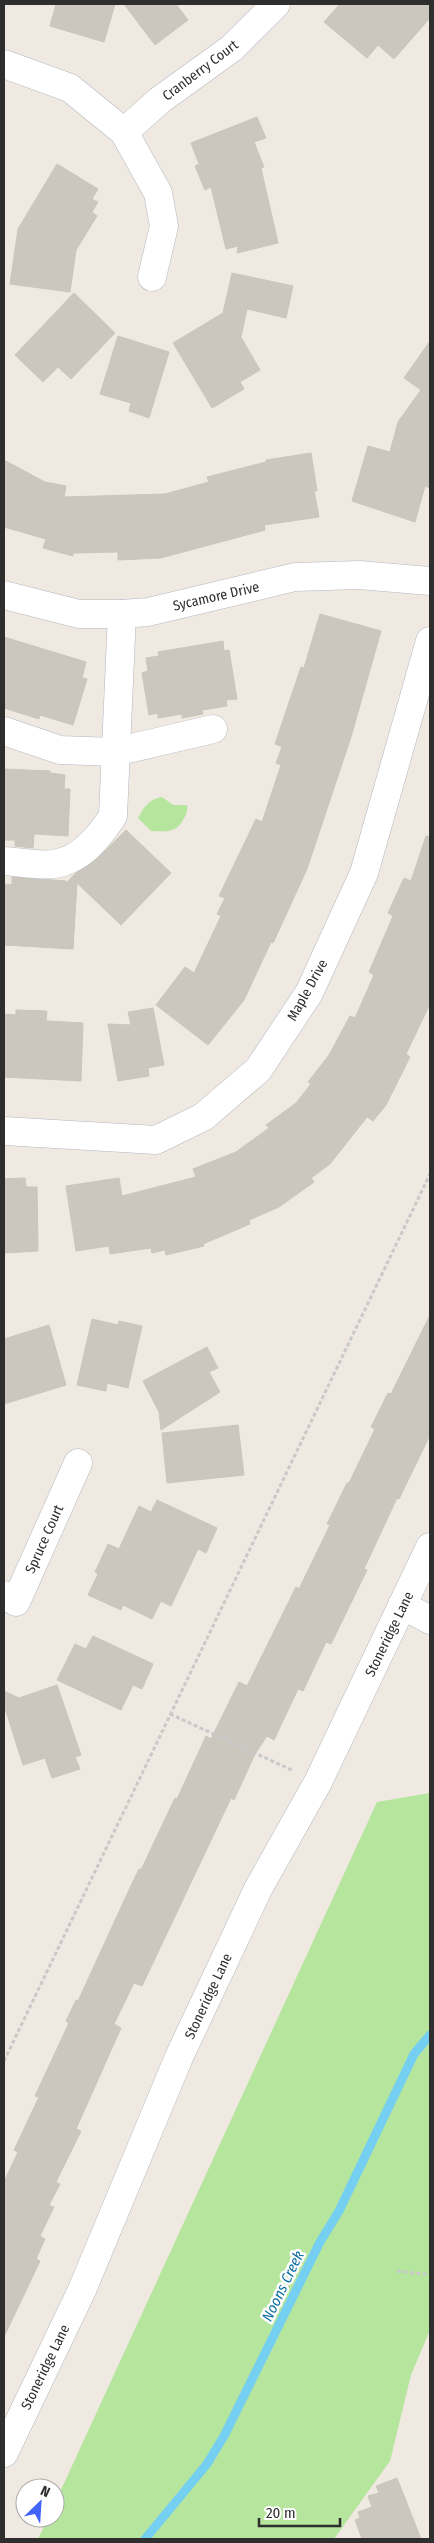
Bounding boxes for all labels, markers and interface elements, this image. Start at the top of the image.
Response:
street label: Cranberry Court [159,36,242,104]
street label: Sycamore Drive [171,578,261,615]
street label: Maple Drive [284,956,331,1024]
street label: Spruce Court [22,1502,67,1576]
street label: Stoneridge Lane [361,1589,417,1680]
street label: Stoneridge Lane [181,1951,236,2042]
water label: Noons Creek [258,2247,308,2324]
street label: Stoneridge Lane [17,2322,73,2413]
north arrow [15,2478,65,2528]
text: N [38,2482,53,2501]
scale bar [259,2496,340,2528]
text: 20 m [266,2504,296,2522]

